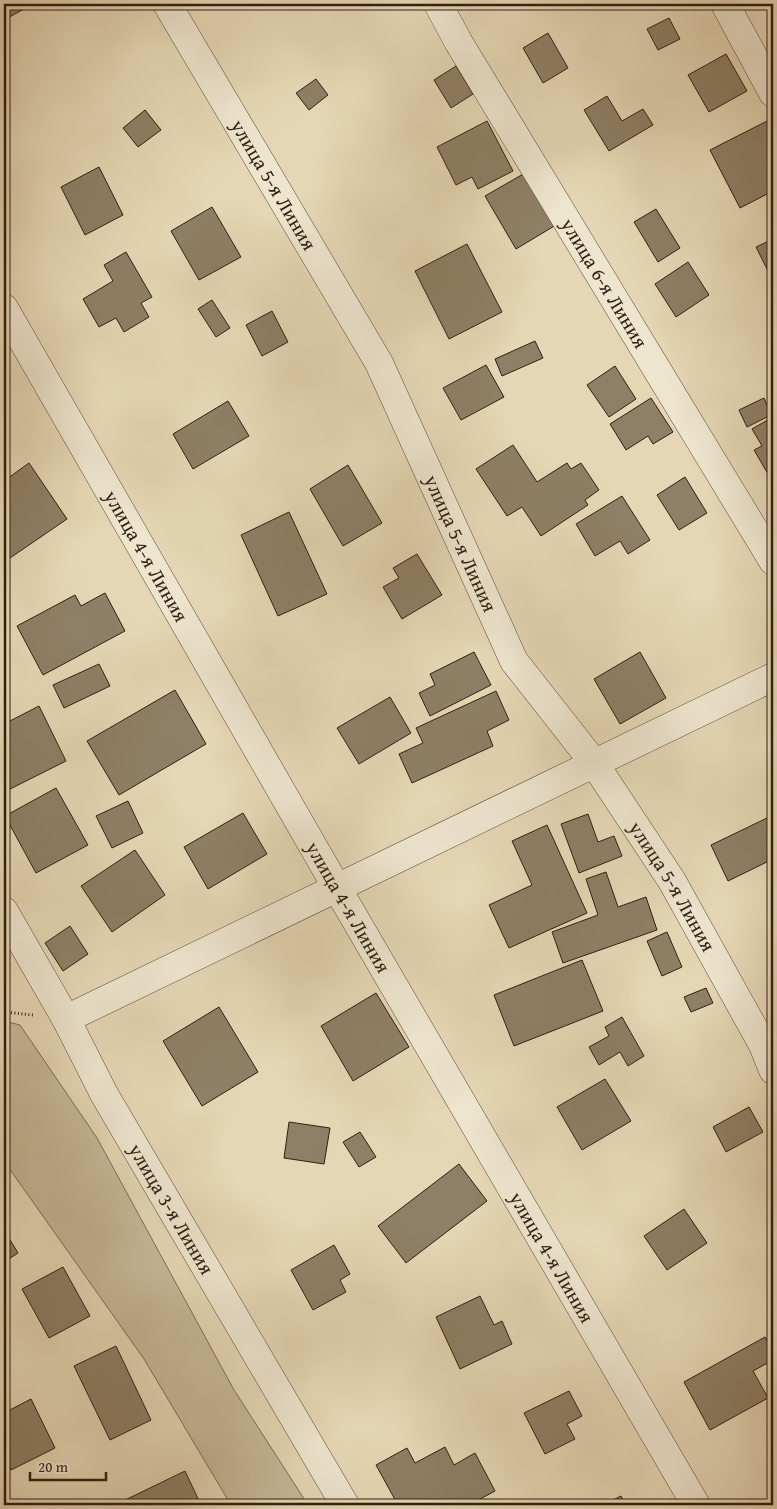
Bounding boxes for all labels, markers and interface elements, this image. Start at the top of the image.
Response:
street label: улица 5-я Линия [224,113,324,256]
street label: улица 6-я Линия [554,211,656,353]
street label: улица 5-я Линия [417,469,505,617]
street label: улица 4-я Линия [97,484,196,627]
street label: улица 5-я Линия [622,814,723,957]
street label: улица 4-я Линия [299,835,398,978]
street label: улица 3-я Линия [122,1137,222,1280]
street label: улица 4-я Линия [502,1185,602,1328]
scale bar [30,1449,106,1481]
text: 20 m [38,1456,69,1477]

